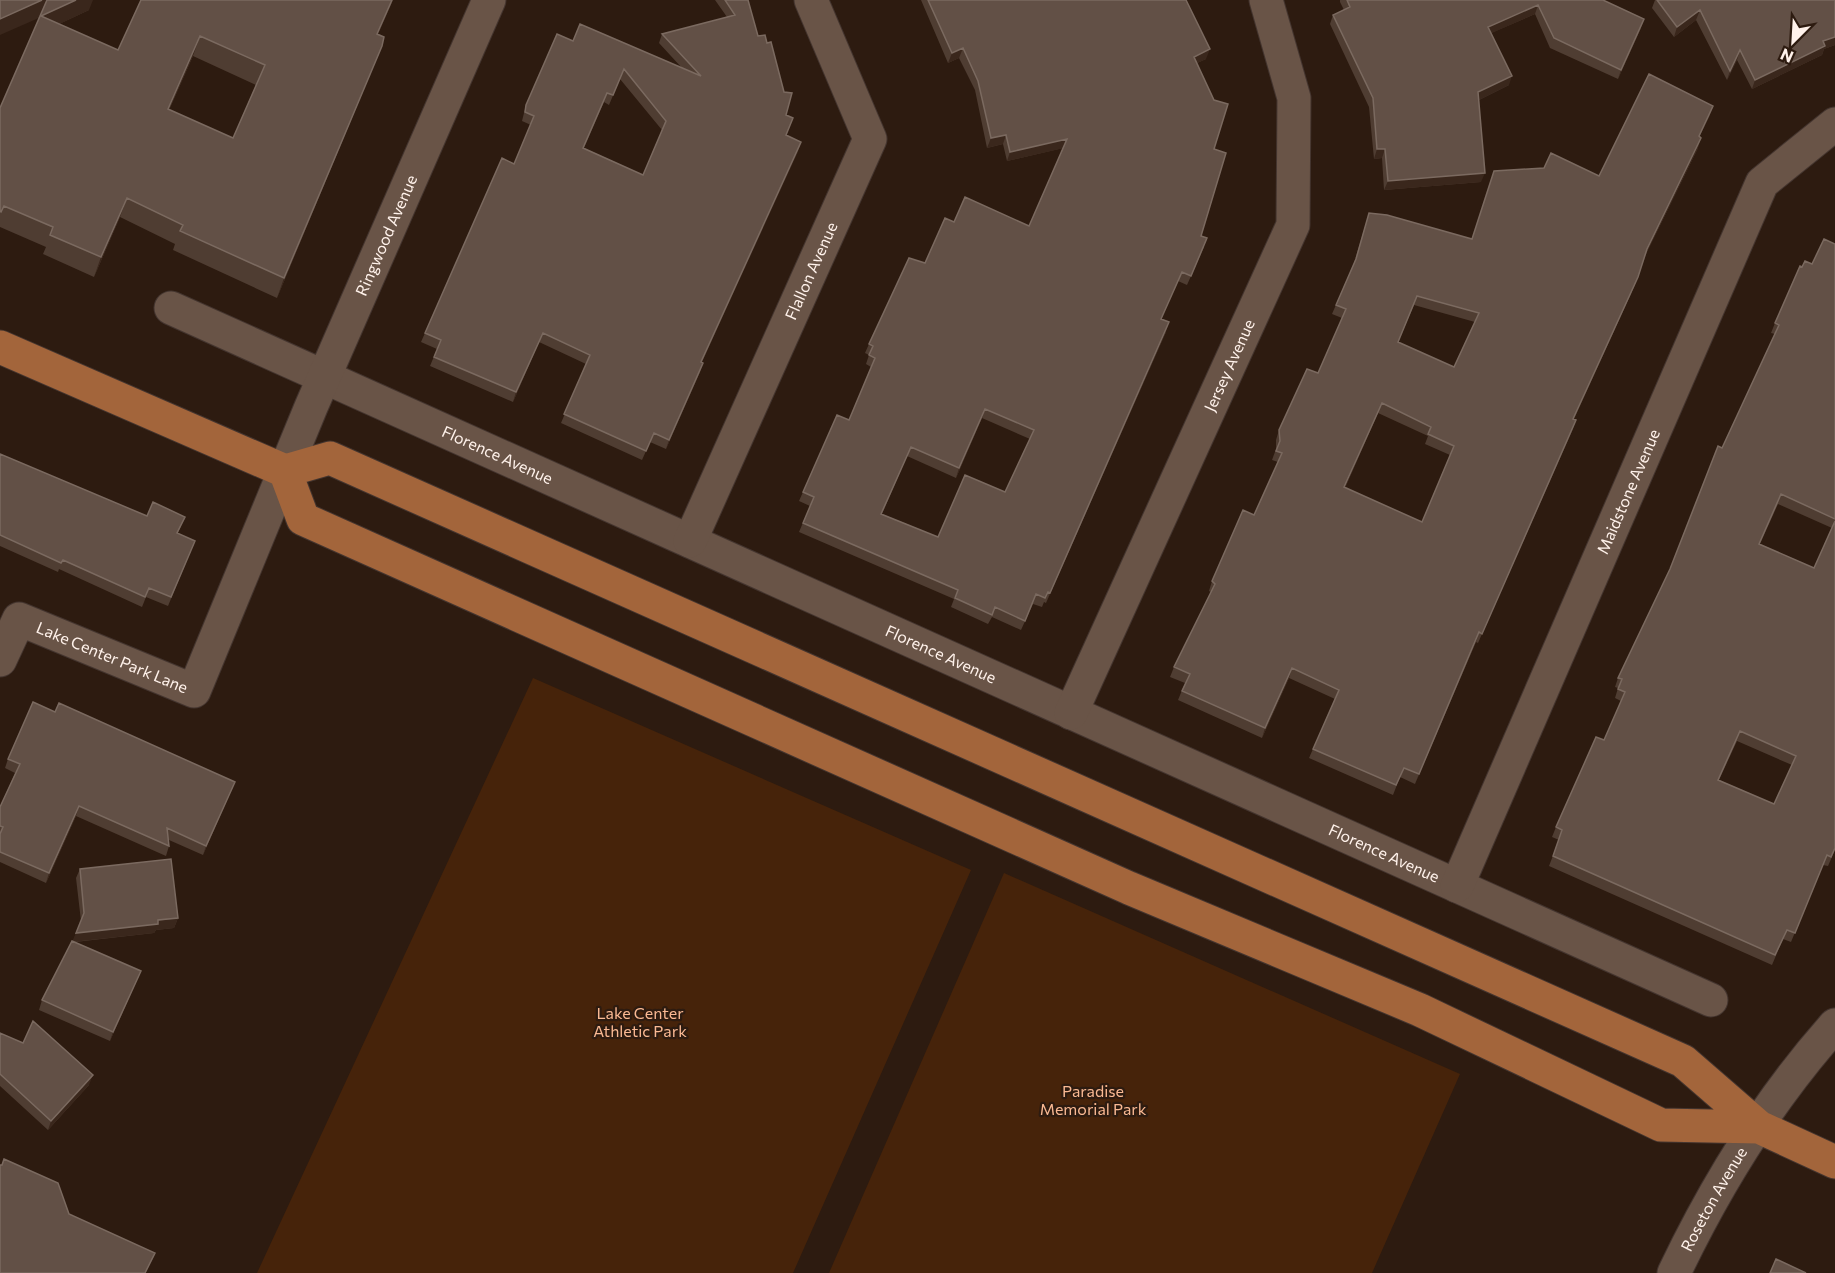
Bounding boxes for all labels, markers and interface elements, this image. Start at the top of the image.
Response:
north arrow [1763,12,1823,72]
text: N [1777,45,1796,67]
street label: Ringwood Avenue [351,172,420,298]
street label: Flallon Avenue [780,219,841,322]
street label: Jersey Avenue [1199,316,1258,414]
street label: Florence Avenue [439,421,556,487]
street label: Maidstone Avenue [1592,426,1663,557]
street label: Lake Center Park Lane [34,617,191,697]
street label: Florence Avenue [883,620,999,687]
street label: Florence Avenue [1326,820,1443,886]
park label: Lake Center Athletic Park [593,1003,687,1040]
park label: Paradise Memorial Park [1040,1081,1147,1118]
street label: Roseton Avenue [1676,1143,1750,1254]

